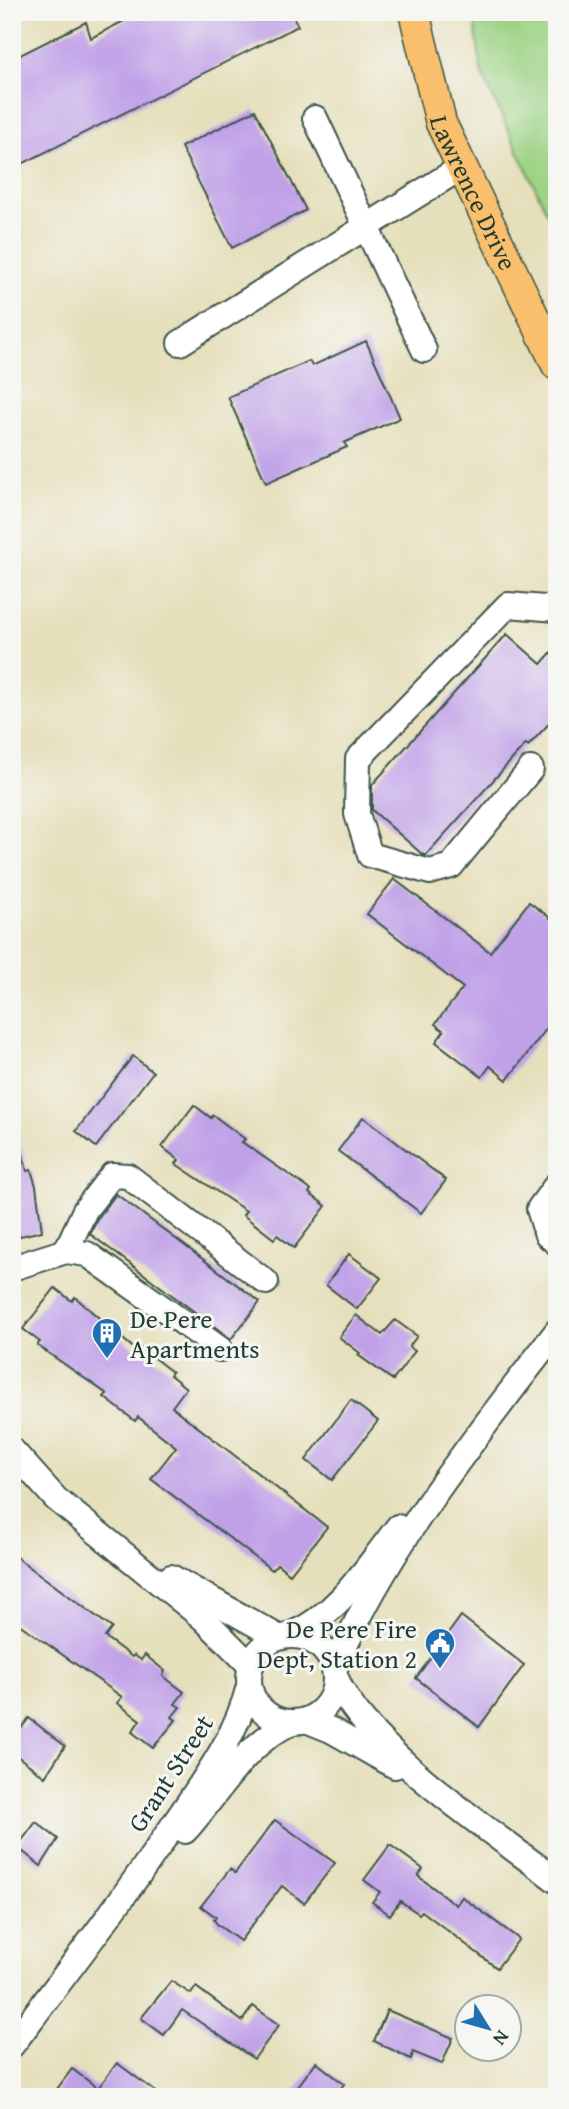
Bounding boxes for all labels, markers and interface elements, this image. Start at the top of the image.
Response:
street label: Lawrence Drive [420,111,528,276]
place label: De Pere Apartments [130,1299,260,1368]
building icon: De Pere Apartments [90,1316,124,1360]
place label: De Pere Fire Dept, Station 2 [257,1609,417,1678]
public building icon: De Pere Fire Dept, Station 2 [423,1626,457,1670]
street label: Grant Street [117,1706,223,1840]
north arrow [454,1994,524,2064]
text: N [486,2025,517,2052]

